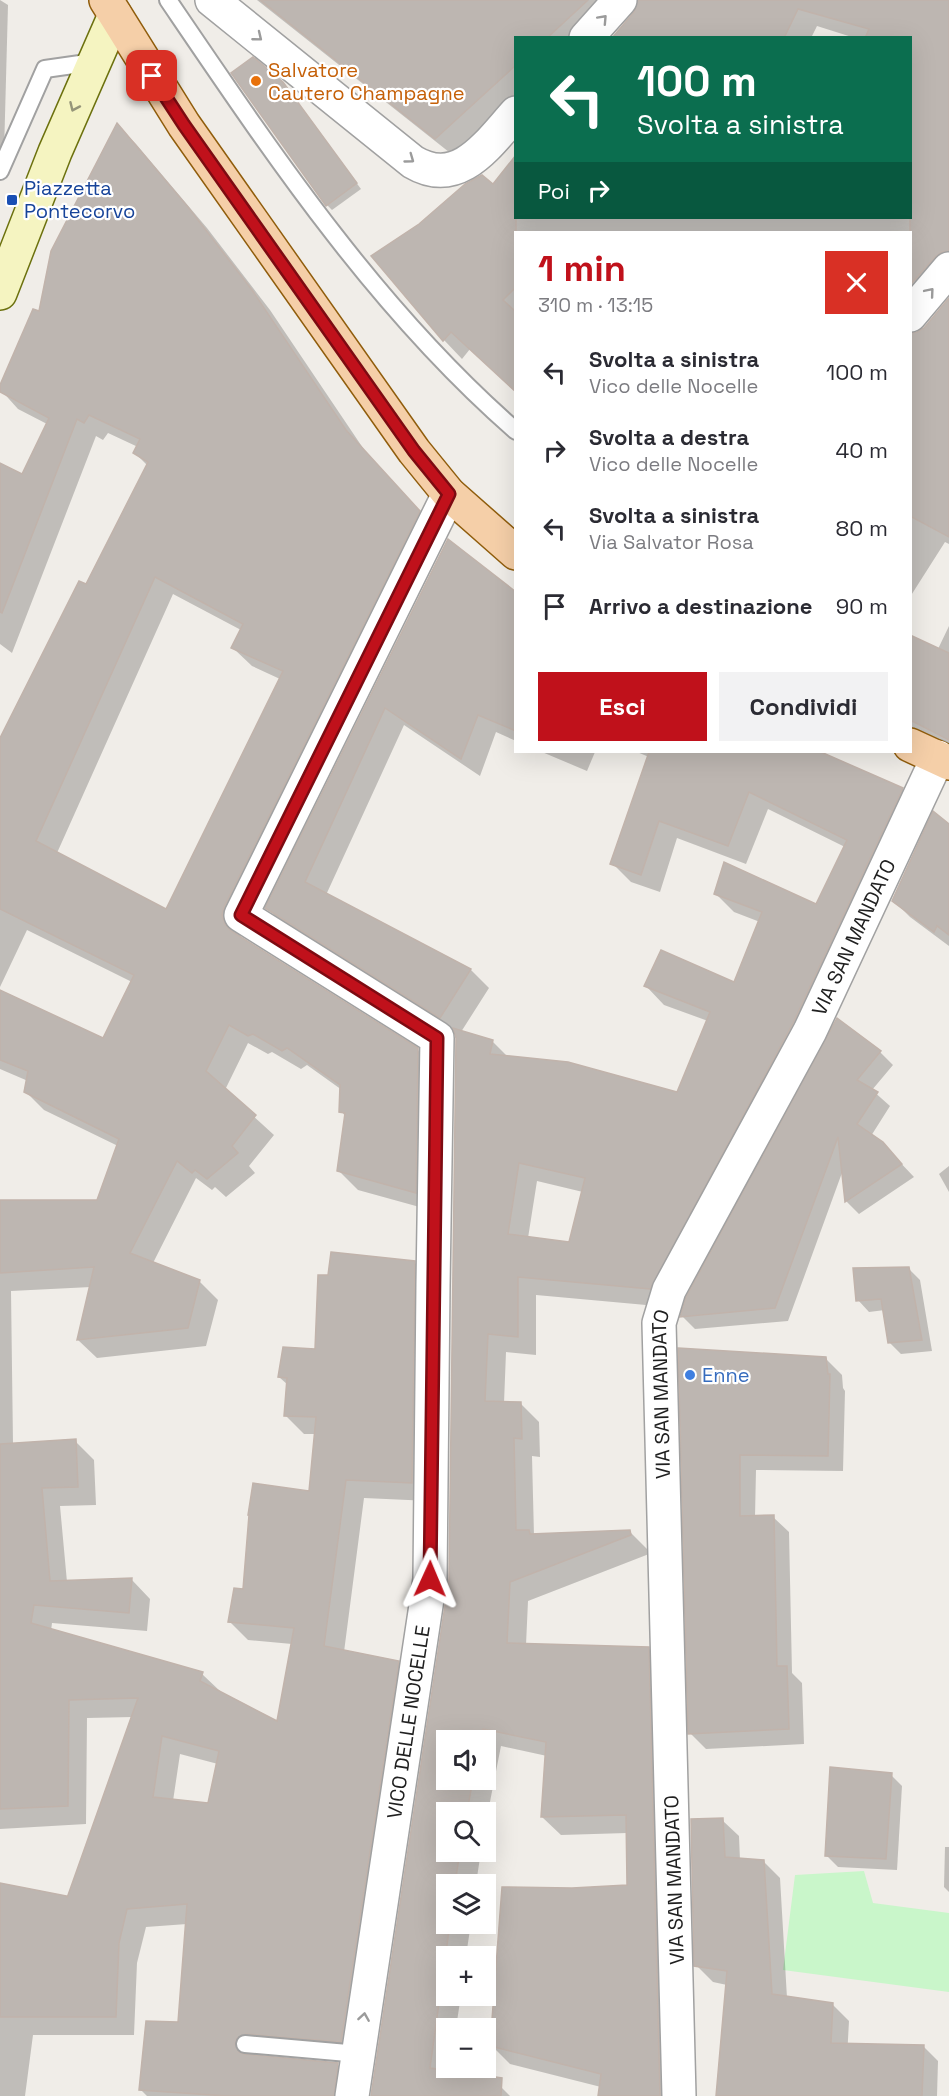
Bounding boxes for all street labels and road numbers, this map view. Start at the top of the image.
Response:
street label: VIA SAN MANDATO [806,855,901,1020]
street label: VIA SAN MANDATO [646,1306,676,1480]
street label: VICO DELLE NOCELLE [381,1624,436,1821]
street label: VIA SAN MANDATO [658,1795,690,1965]

